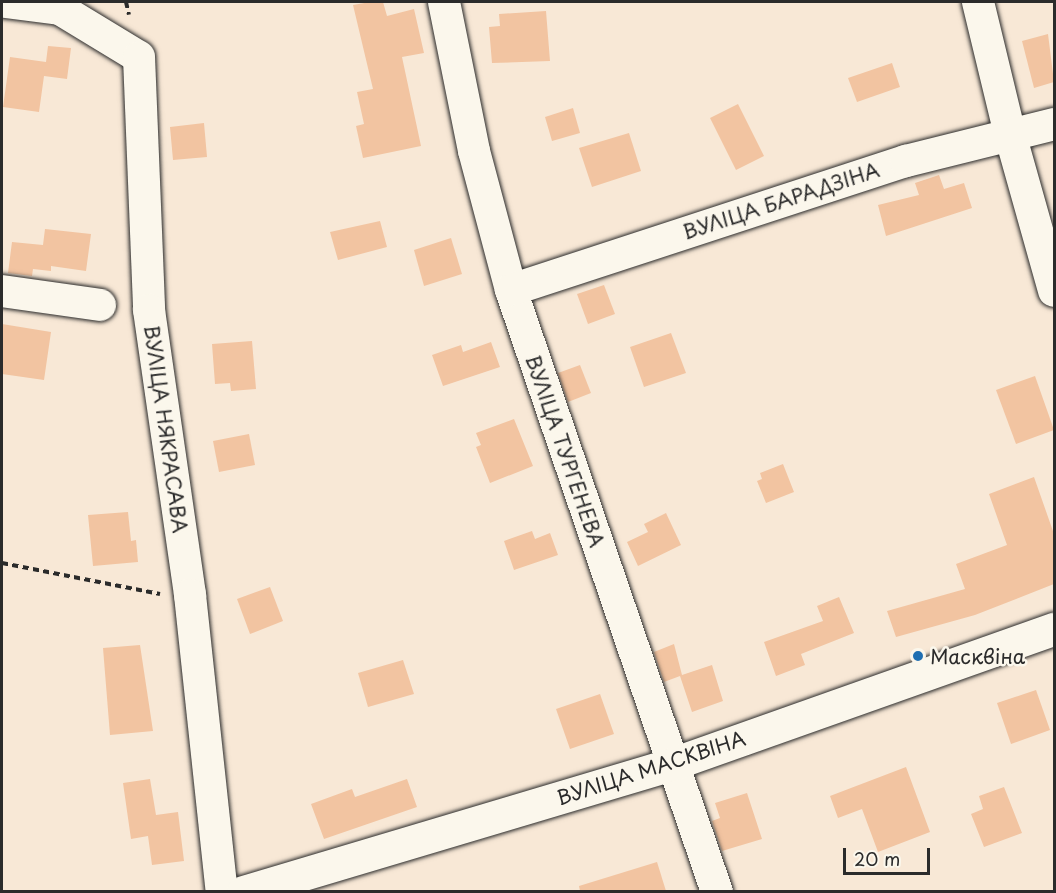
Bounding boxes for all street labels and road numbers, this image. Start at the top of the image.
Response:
street label: ВУЛІЦА БАРАДЗІНА [680,158,882,244]
street label: ВУЛІЦА НЯКРАСАВА [140,323,192,535]
street label: ВУЛІЦА ТУРГЕНЕВА [521,351,609,551]
street label: ВУЛІЦА МАСКВІНА [554,726,748,810]

